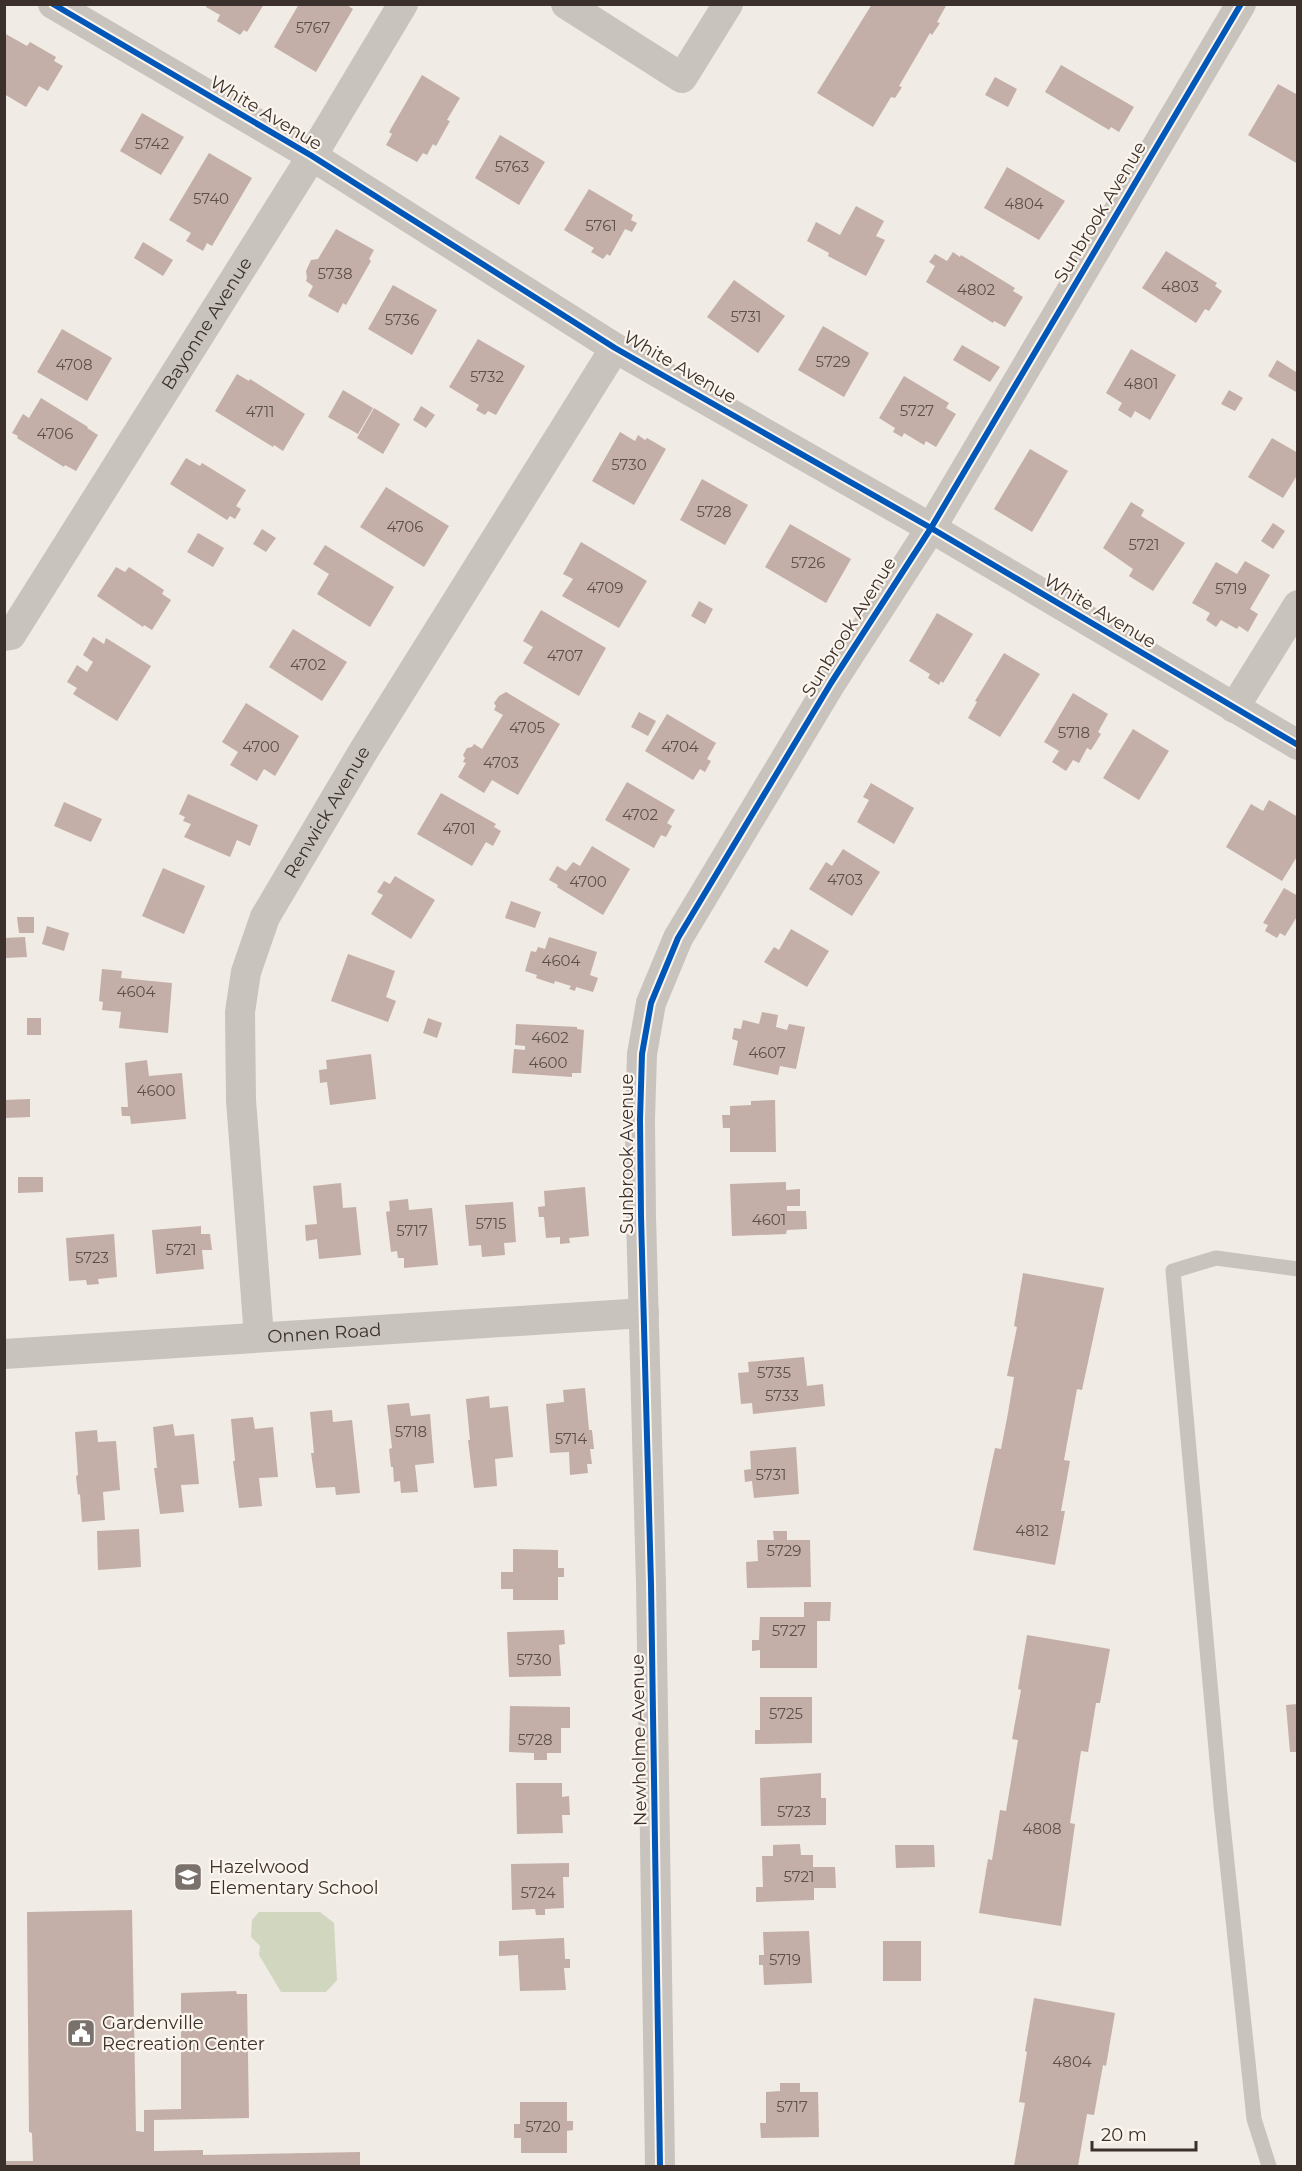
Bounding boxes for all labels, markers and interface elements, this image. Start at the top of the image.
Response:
house number: 5767 [296,18,331,37]
street label: White Avenue [206,71,326,155]
house number: 5742 [135,134,169,153]
street label: Sunbrook Avenue [1049,137,1151,286]
house number: 5763 [495,157,529,176]
house number: 5740 [193,189,229,208]
house number: 4804 [1004,194,1044,213]
house number: 5761 [585,216,617,235]
street label: Bayonne Avenue [157,253,257,394]
house number: 5738 [317,264,353,283]
house number: 4803 [1161,277,1199,296]
house number: 4802 [957,280,995,299]
house number: 5731 [731,307,761,326]
house number: 5736 [385,310,419,329]
street label: White Avenue [619,326,741,408]
house number: 5729 [816,352,850,371]
house number: 4708 [55,355,93,374]
house number: 5732 [470,367,504,386]
house number: 4801 [1124,374,1158,393]
house number: 5727 [900,401,934,420]
house number: 4711 [246,402,274,421]
house number: 4706 [37,424,73,443]
house number: 5730 [611,455,647,474]
house number: 5728 [696,502,732,521]
house number: 4706 [387,517,423,536]
house number: 5721 [1128,535,1160,554]
house number: 5726 [791,553,825,572]
street label: Sunbrook Avenue [797,553,901,701]
street label: White Avenue [1040,569,1160,653]
house number: 4709 [587,578,623,597]
house number: 5719 [1215,579,1247,598]
house number: 4707 [547,646,583,665]
house number: 4702 [290,655,326,674]
house number: 4705 [509,718,545,737]
house number: 5718 [1058,723,1090,742]
house number: 4700 [242,737,280,756]
house number: 4704 [661,737,699,756]
street label: Renwick Avenue [279,742,375,882]
house number: 4703 [483,753,519,772]
house number: 4702 [622,805,658,824]
house number: 4701 [442,819,476,838]
house number: 4703 [827,870,863,889]
house number: 4700 [569,872,607,891]
house number: 4604 [542,951,581,970]
house number: 4604 [117,982,156,1001]
house number: 4602 [531,1028,569,1047]
house number: 4607 [748,1043,786,1062]
house number: 4600 [529,1053,568,1072]
street label: Sunbrook Avenue [616,1074,638,1234]
house number: 4600 [137,1081,176,1100]
house number: 4601 [752,1210,786,1229]
house number: 5715 [475,1214,507,1233]
house number: 5717 [396,1221,428,1240]
house number: 5721 [165,1240,197,1259]
house number: 5723 [75,1248,109,1267]
street label: Onnen Road [267,1319,382,1348]
house number: 5735 [757,1363,791,1382]
house number: 5733 [765,1386,799,1405]
house number: 5718 [395,1422,427,1441]
house number: 5714 [555,1429,587,1448]
house number: 5731 [756,1465,786,1484]
house number: 4812 [1015,1521,1049,1540]
house number: 5729 [767,1541,801,1560]
house number: 5727 [772,1621,806,1640]
house number: 5730 [516,1650,552,1669]
street label: Newholme Avenue [626,1654,651,1826]
house number: 5725 [769,1704,803,1723]
house number: 5728 [517,1730,553,1749]
house number: 5723 [777,1802,811,1821]
house number: 4808 [1022,1819,1062,1838]
place label: Hazelwood Elementary School [209,1856,379,1899]
school or university icon: Hazelwood Elementary School [172,1861,204,1893]
house number: 5721 [783,1867,815,1886]
house number: 5724 [520,1883,556,1902]
house number: 5719 [769,1950,801,1969]
place label: Gardenville Recreation Center [102,2012,265,2055]
public building icon: Gardenville Recreation Center [65,2017,97,2049]
house number: 4804 [1052,2052,1092,2071]
house number: 5717 [776,2097,808,2116]
scale bar [1092,2114,1196,2152]
house number: 5720 [525,2117,561,2136]
text: 20 m [1101,2124,1147,2146]

